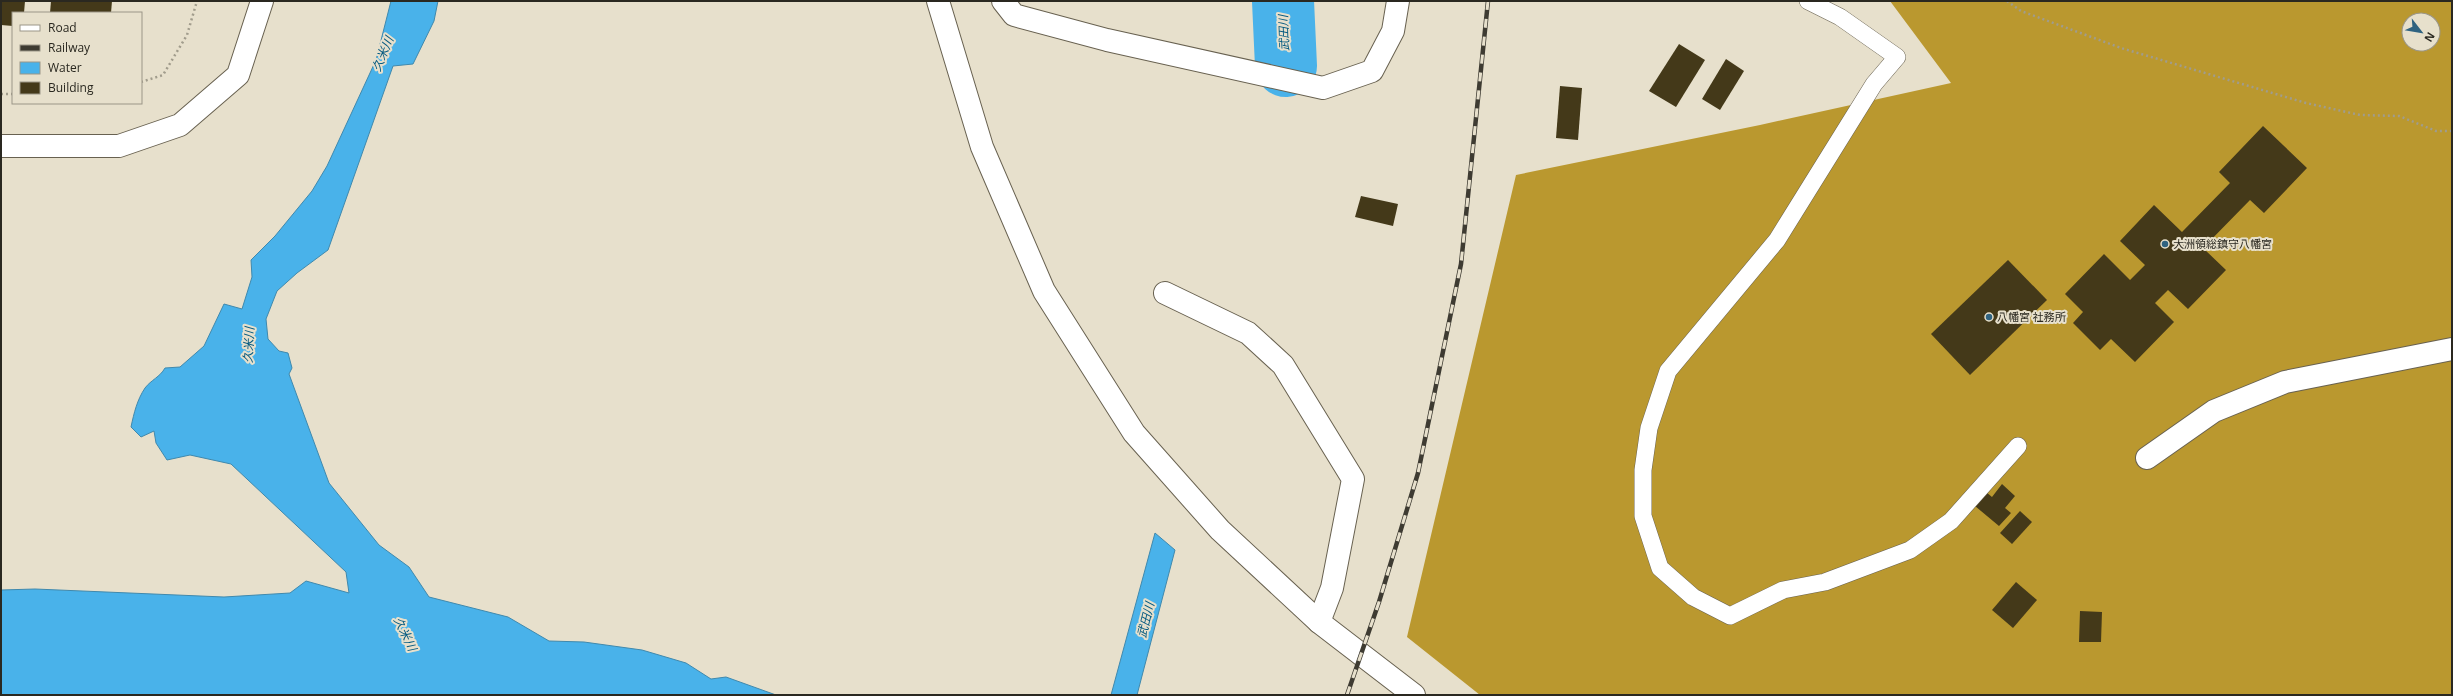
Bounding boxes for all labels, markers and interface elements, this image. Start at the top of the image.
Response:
legend [12,12,142,104]
north arrow [2401,12,2441,52]
water label: 武田川 [1274,13,1293,51]
text: Road [48,19,77,36]
text: N [2421,30,2439,45]
water label: 久米川 [368,32,398,74]
text: Railway [48,39,91,56]
text: Water [48,59,82,76]
text: Building [48,79,94,96]
place label: 大洲領総鎮守八幡宮 [2173,236,2272,251]
marker: 大洲領総鎮守八幡宮 [2160,239,2170,249]
place label: 八幡宮 社務所 [1997,309,2067,324]
marker: 八幡宮 社務所 [1984,312,1994,322]
water label: 久米川 [239,325,258,363]
water label: 武田川 [1133,598,1159,639]
water label: 久米川 [390,614,422,655]

